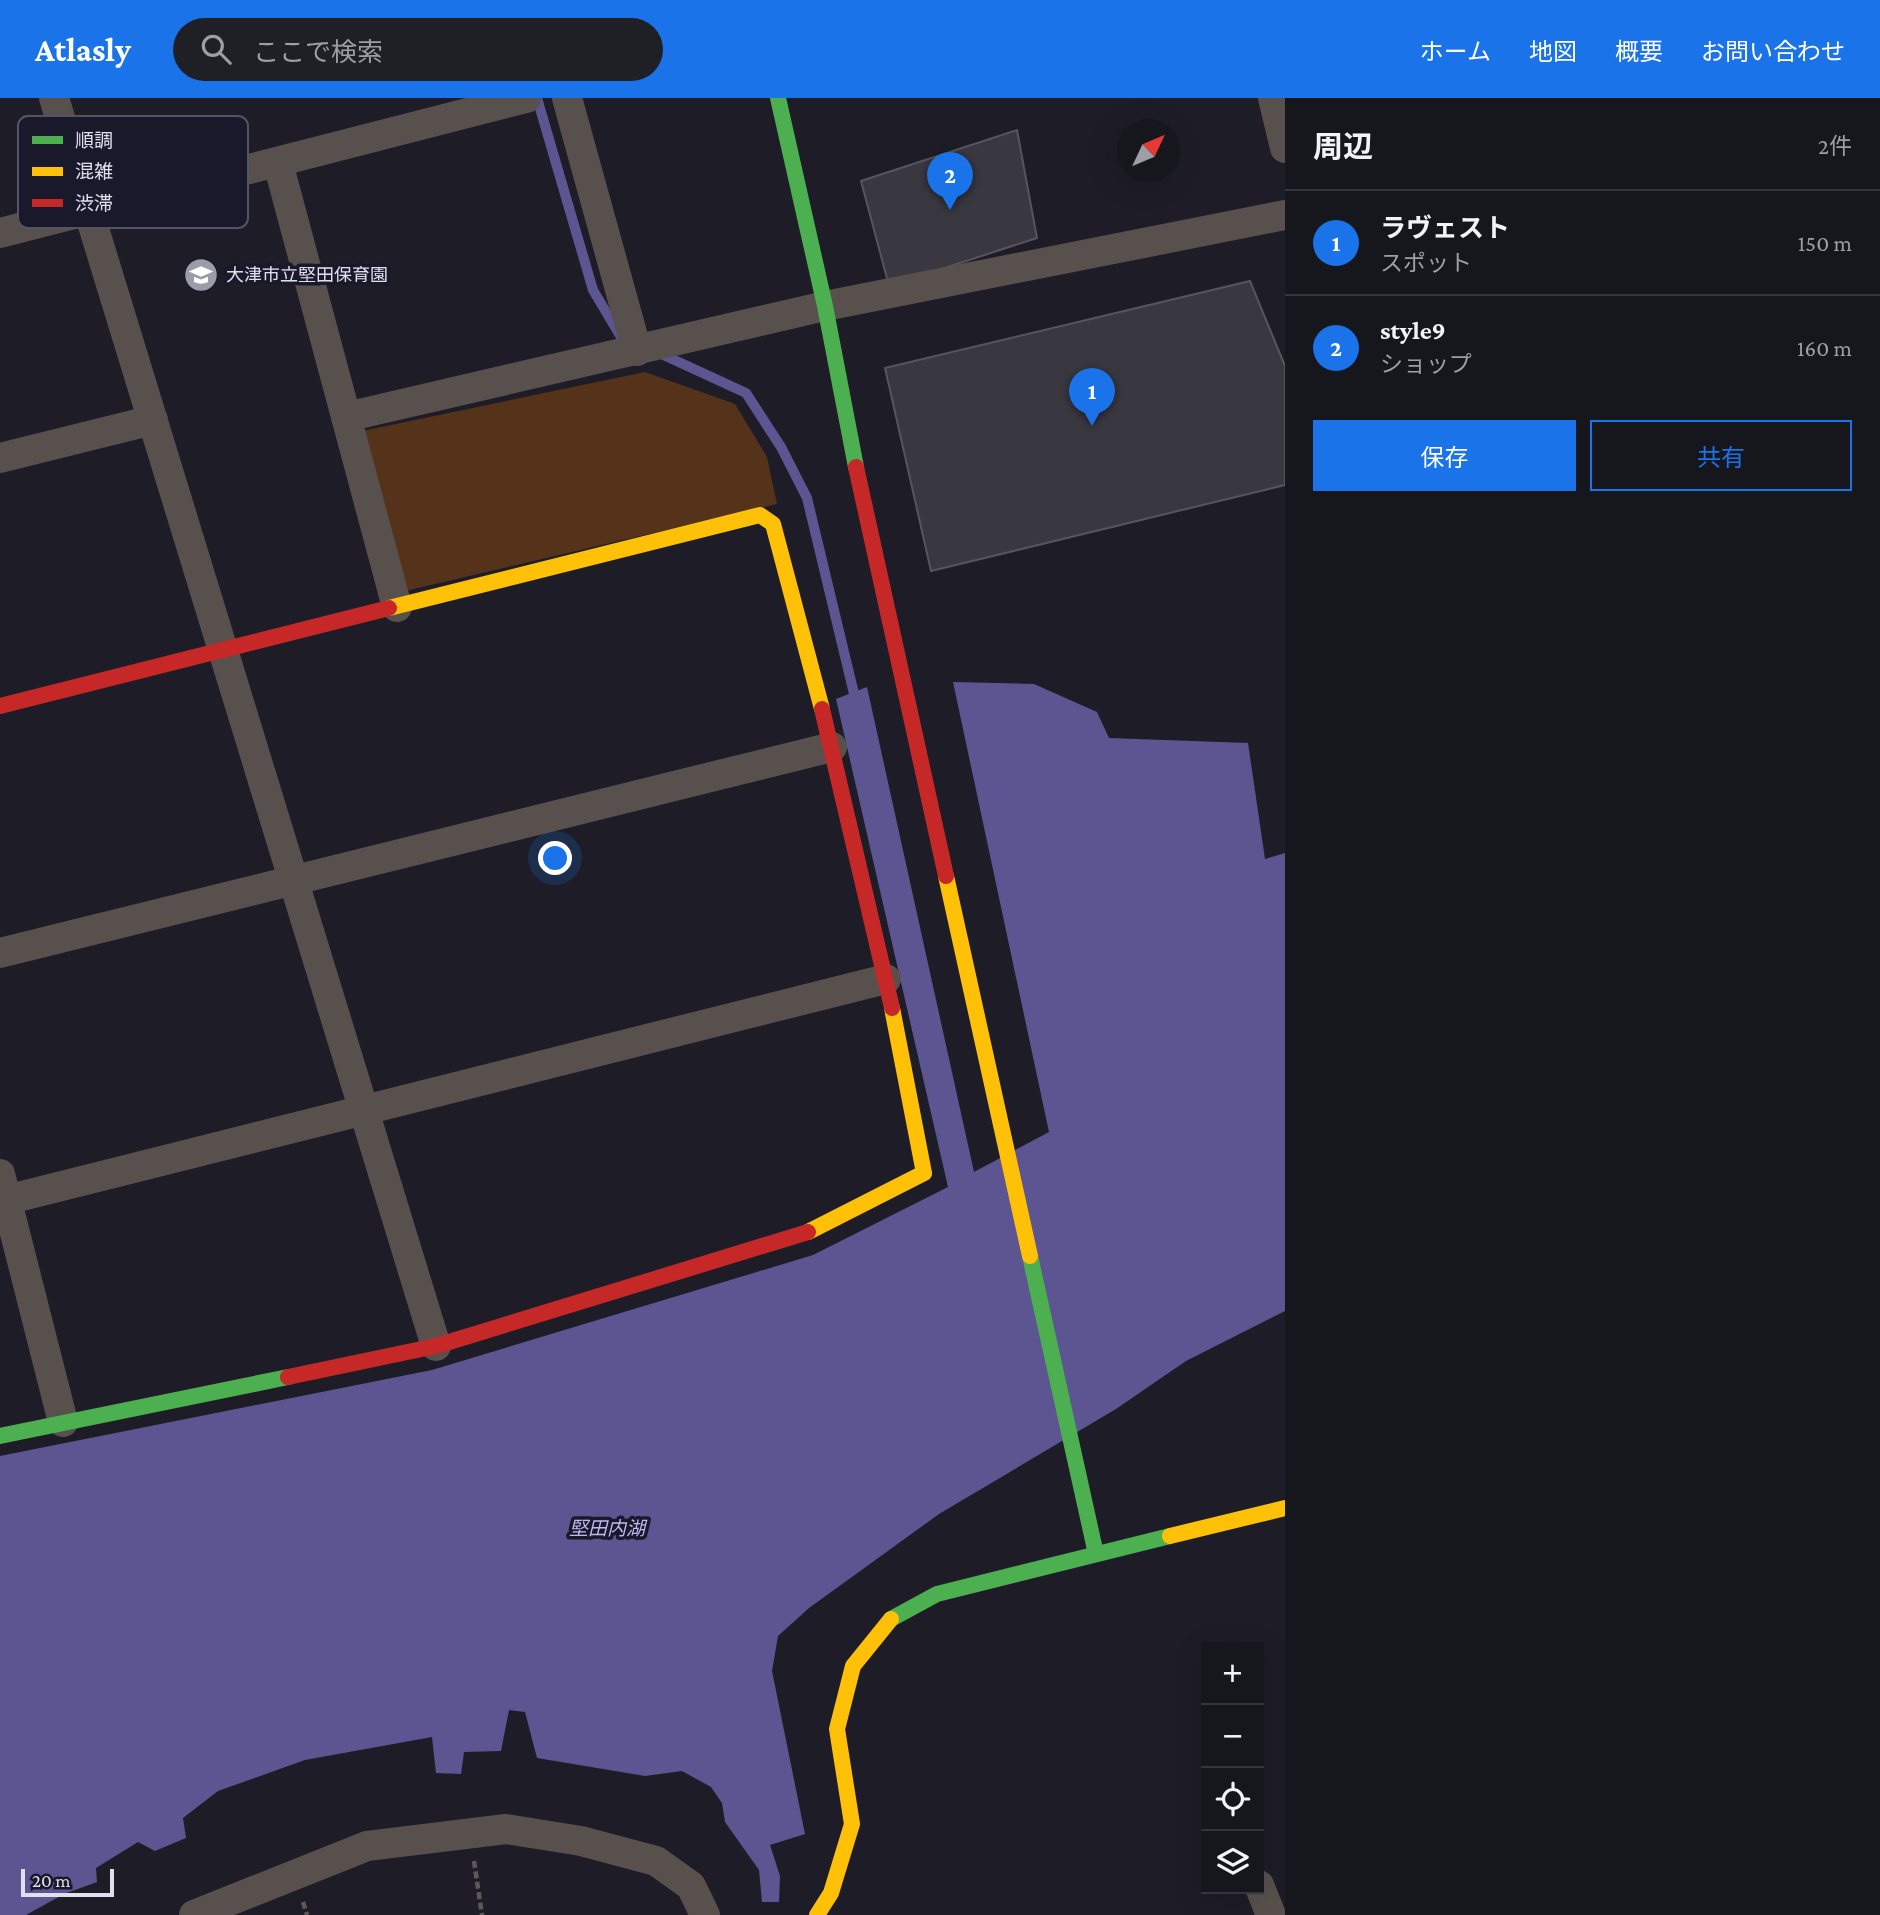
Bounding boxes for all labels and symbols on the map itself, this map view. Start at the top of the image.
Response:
legend [18,116,248,228]
north arrow [1117,119,1180,182]
text: 順調 [75,130,113,151]
pin: 2 [927,152,973,210]
text: 混雑 [75,161,113,182]
text: 渋滞 [75,193,113,214]
school or university icon: 大津市立堅田保育園 [182,256,220,294]
place label: 大津市立堅田保育園 [226,265,388,285]
pin: 1 [1069,368,1115,426]
your location [538,841,572,875]
water label: 堅田内湖 [569,1518,648,1539]
scale bar [21,1866,114,1898]

